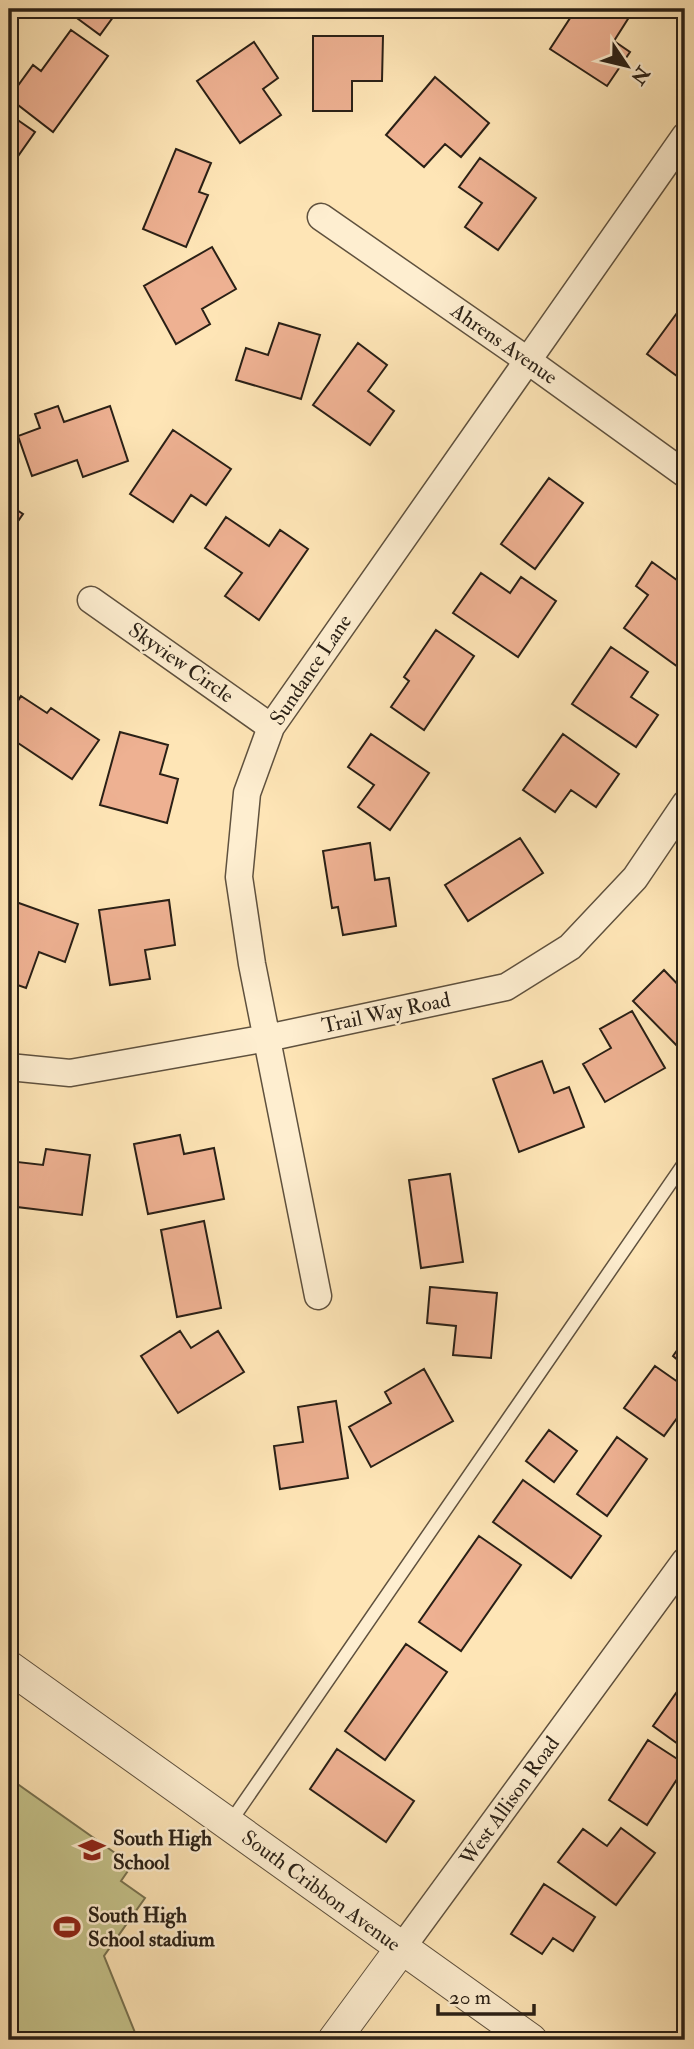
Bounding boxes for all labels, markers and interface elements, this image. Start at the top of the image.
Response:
north arrow [592,32,662,102]
text: N [625,61,655,90]
street label: Ahrens Avenue [445,297,563,391]
street label: Sundance Lane [264,609,358,731]
street label: Skyview Circle [123,617,239,709]
street label: Trail Way Road [319,986,453,1040]
street label: West Allison Road [454,1731,566,1872]
street label: South Cribbon Avenue [236,1824,406,1958]
place label: South High School [113,1825,212,1876]
school or university icon: South High School [77,1835,107,1865]
place label: South High School stadium [88,1902,215,1953]
sports icon: South High School stadium [52,1912,82,1942]
scale bar [438,1972,535,2016]
text: 20 m [449,1984,491,2011]

